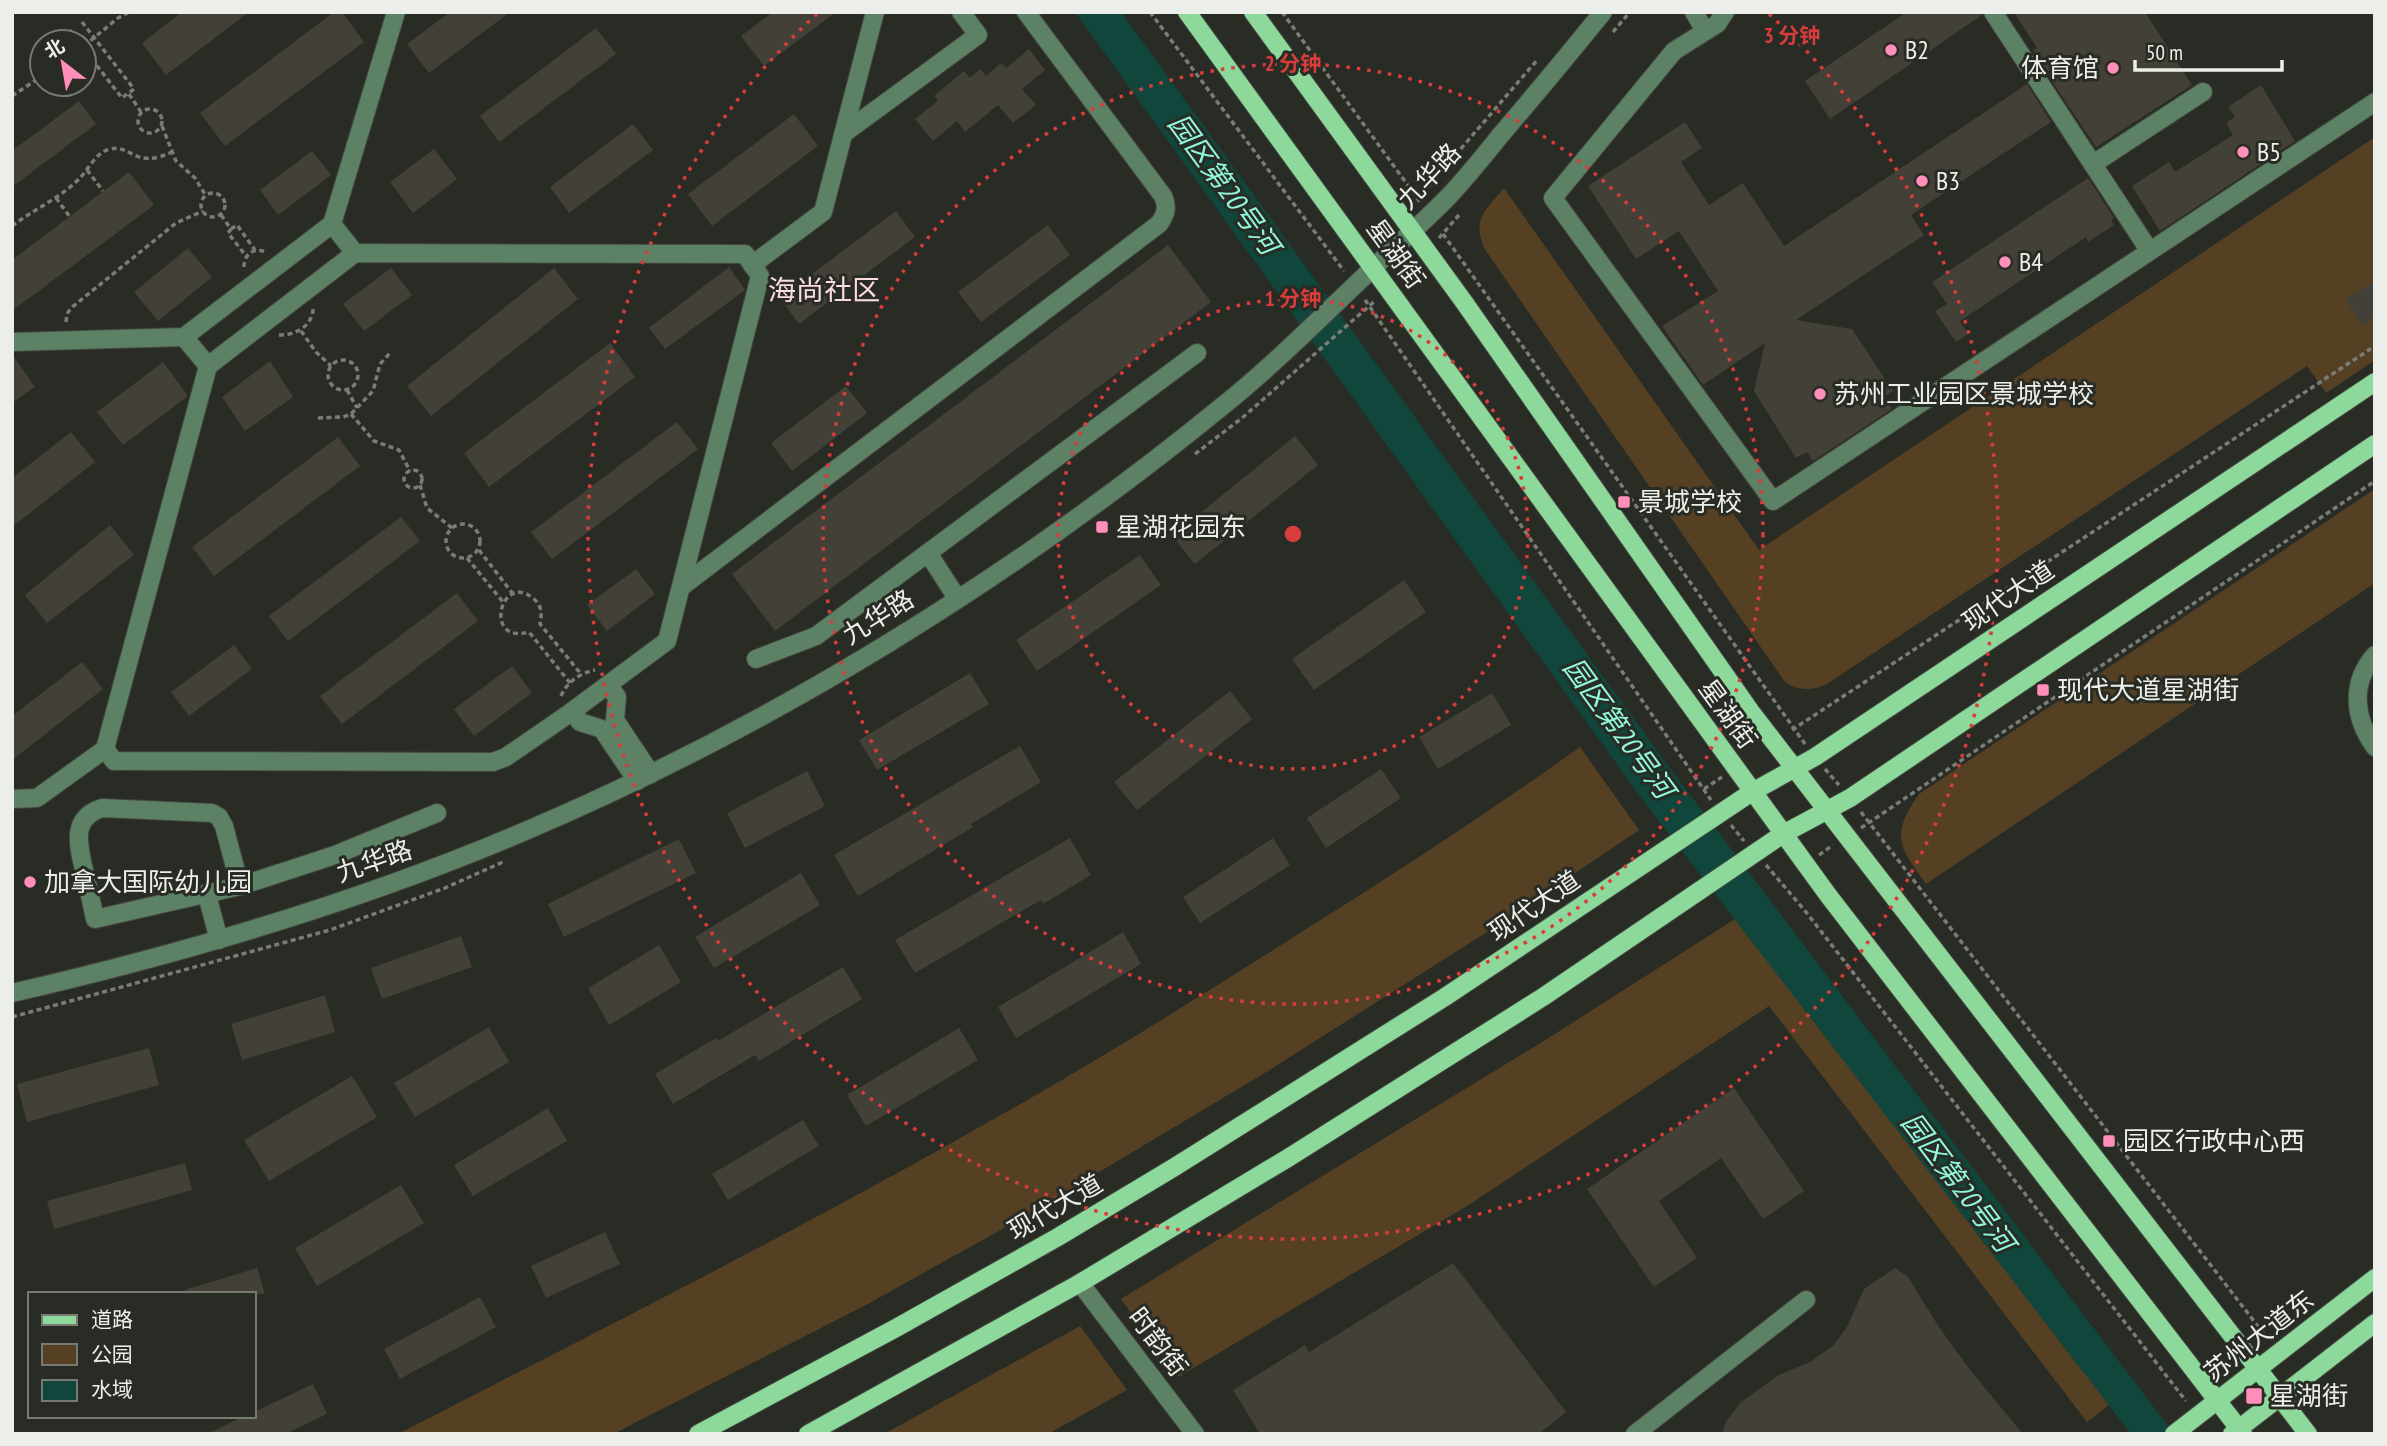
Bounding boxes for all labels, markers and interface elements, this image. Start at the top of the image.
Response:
text: 3 分钟 [1764,22,1820,49]
north arrow [28,28,98,98]
scale bar [2135,28,2282,72]
text: 北 [40,33,69,64]
place label: B2 [1905,33,1929,66]
text: 50 m [2146,39,2183,66]
marker: B2 [1883,42,1899,58]
text: 2 分钟 [1265,50,1321,77]
place label: 体育馆 [2021,51,2099,84]
marker: 体育馆 [2105,60,2121,76]
water label: 园区第20号河 [1161,106,1291,265]
place label: B5 [2257,135,2281,168]
street label: 九华路 [1390,136,1467,215]
marker: B5 [2235,144,2251,160]
place label: B3 [1936,164,1960,197]
marker: B3 [1914,173,1930,189]
street label: 星湖街 [1360,212,1433,295]
place label: B4 [2019,245,2043,278]
marker: B4 [1997,254,2013,270]
district label: 海尚社区 [768,271,880,308]
text: 1 分钟 [1265,285,1321,312]
place label: 苏州工业园区景城学校 [1834,377,2094,410]
marker: 苏州工业园区景城学校 [1812,386,1828,402]
place label: 景城学校 [1638,485,1742,518]
marker: 景城学校 [1616,494,1632,510]
place label: 星湖花园东 [1116,510,1246,543]
marker: 星湖花园东 [1094,519,1110,535]
centre of rings [1281,522,1305,546]
street label: 现代大道 [1955,553,2060,638]
street label: 九华路 [836,582,920,651]
water label: 园区第20号河 [1556,650,1686,809]
street label: 星湖街 [1692,672,1765,755]
place label: 现代大道星湖街 [2057,673,2239,706]
marker: 现代大道星湖街 [2035,682,2051,698]
street label: 九华路 [332,832,416,889]
street label: 现代大道 [1481,863,1586,948]
place label: 加拿大国际幼儿园 [44,865,252,898]
marker: 加拿大国际幼儿园 [22,874,38,890]
water label: 园区第20号河 [1894,1105,2026,1263]
place label: 园区行政中心西 [2123,1124,2305,1157]
marker: 园区行政中心西 [2101,1133,2117,1149]
street label: 现代大道 [1001,1166,1108,1247]
street label: 苏州大道东 [2197,1283,2320,1389]
legend [28,1292,256,1418]
street label: 时韵街 [1122,1301,1195,1383]
text: 道路 [91,1306,133,1333]
text: 公园 [91,1341,133,1368]
text: 水域 [91,1376,133,1403]
place label: 星湖街 [2270,1379,2348,1412]
marker: 星湖街 [2244,1386,2264,1406]

